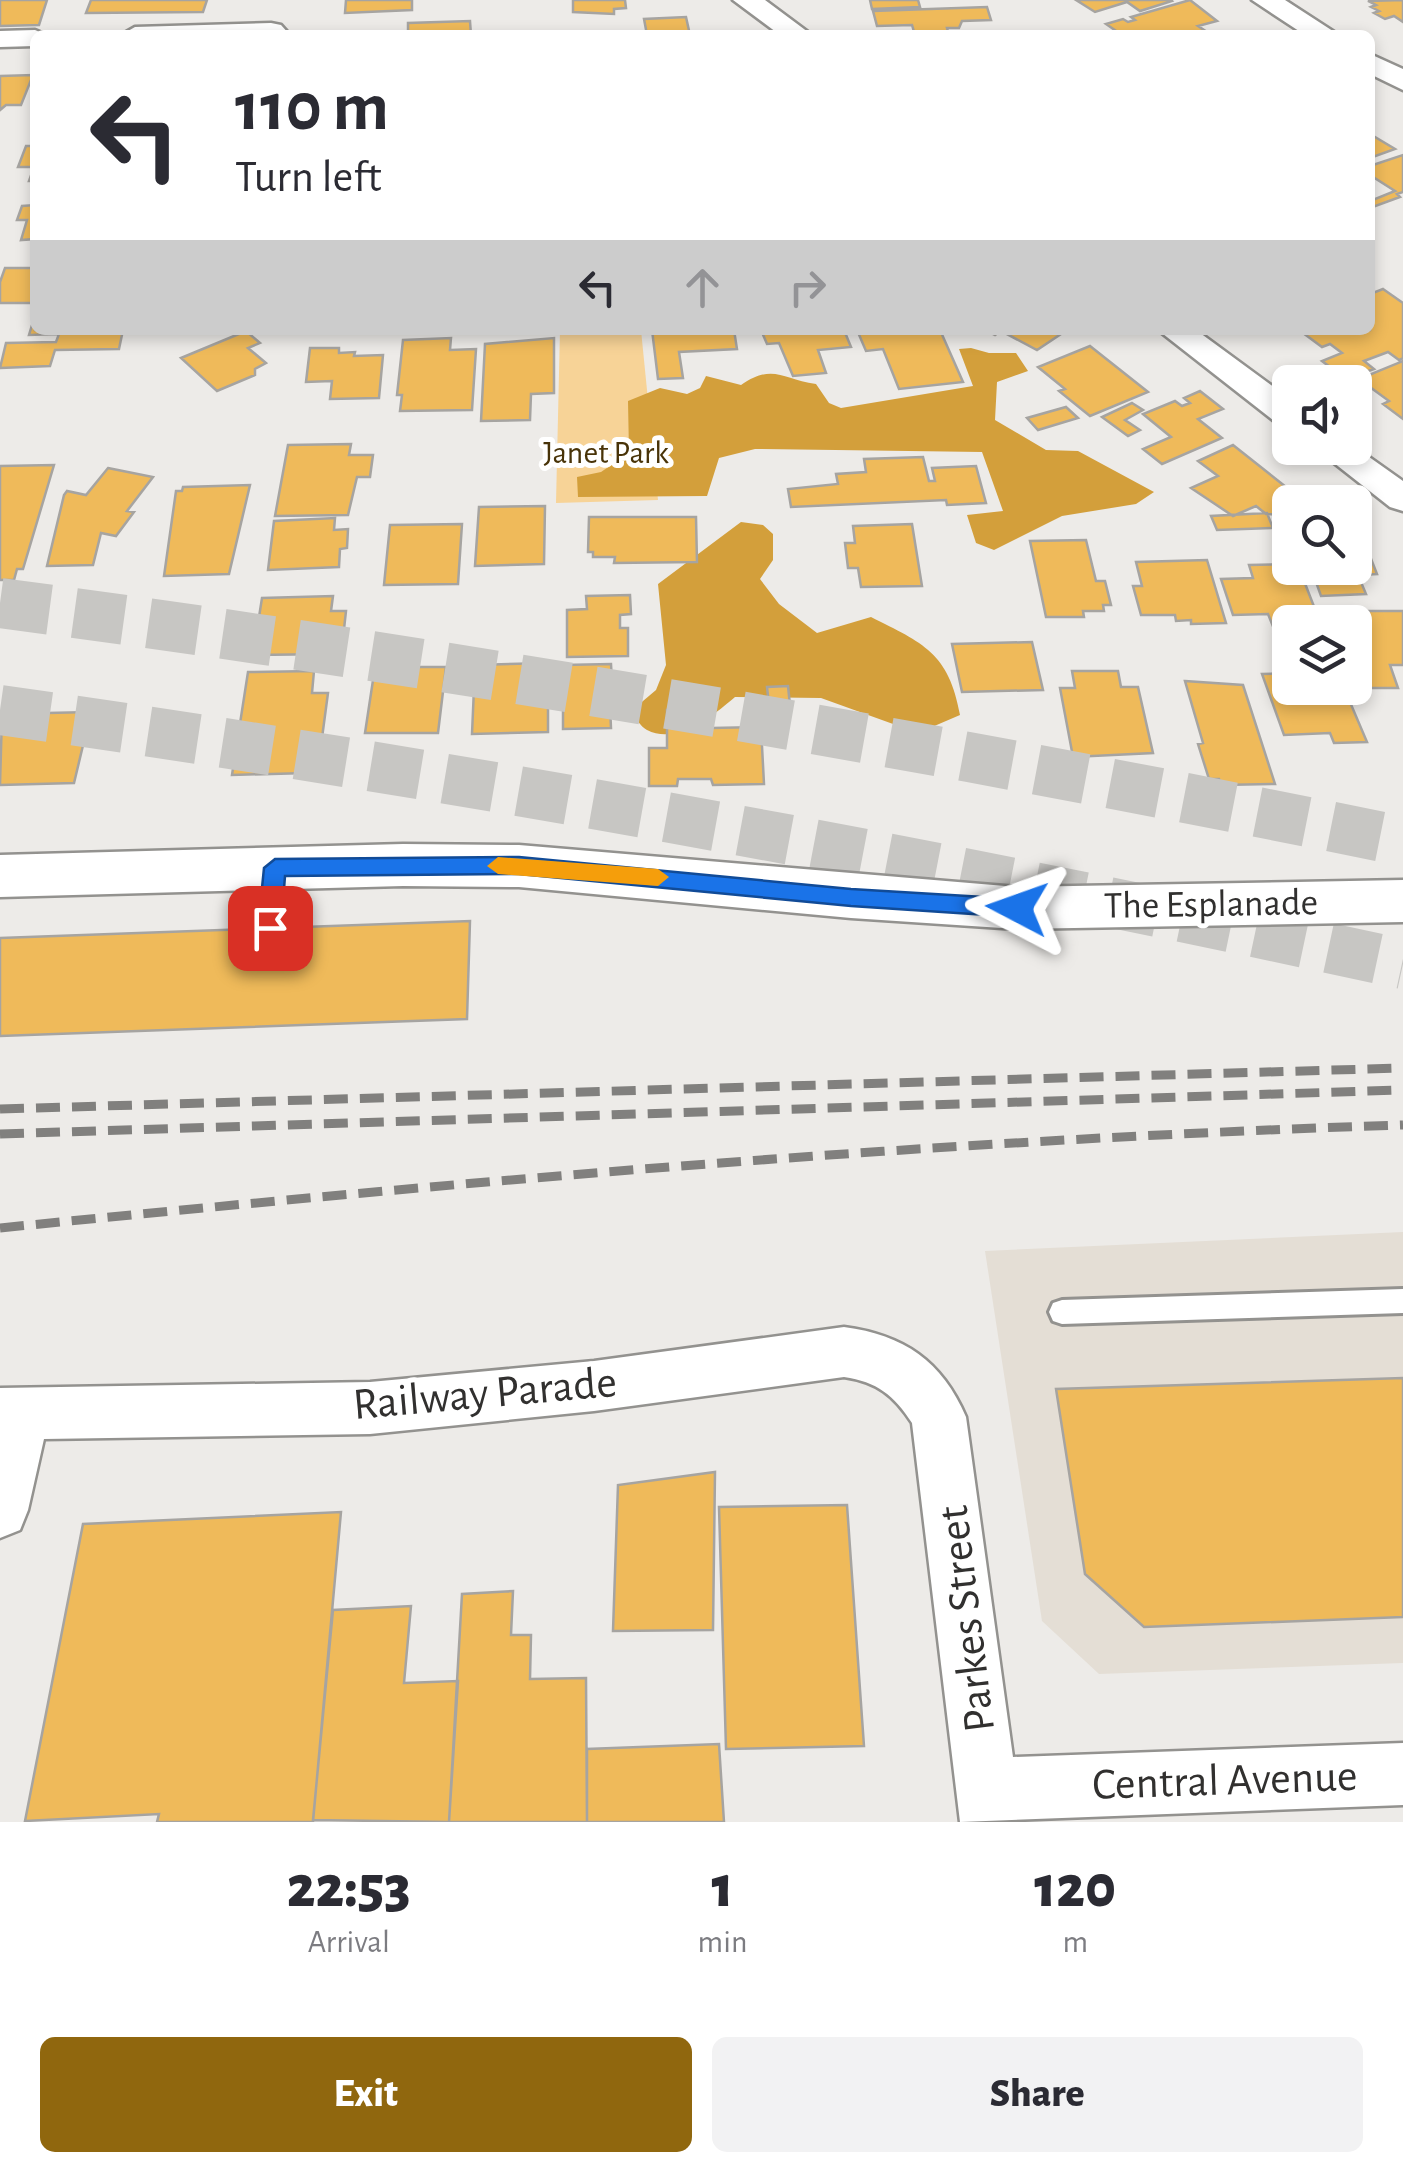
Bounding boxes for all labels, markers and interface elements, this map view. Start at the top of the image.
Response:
icon: left [70,70,200,200]
text: 110 m [235,73,389,143]
text: Turn left [235,155,382,200]
icon: left [570,260,625,315]
icon: ahead [675,260,730,315]
icon: right [780,260,835,315]
map controls [1272,365,1372,705]
button: sound [1272,365,1372,465]
park label: Janet Park [543,437,669,469]
button: search [1272,485,1372,585]
button: layers [1272,605,1372,705]
position arrow [965,856,1069,960]
street label: The Esplanade [1103,884,1319,926]
pin [228,886,313,971]
icon: arrive [243,901,298,956]
street label: Railway Parade [351,1360,619,1428]
street label: Parkes Street [931,1503,1003,1735]
street label: Central Avenue [1092,1754,1358,1808]
text: 22:53 [287,1858,411,1918]
text: 1 [711,1858,734,1918]
text: 120 [1034,1858,1116,1918]
text: Arrival [308,1926,390,1958]
text: min [698,1926,747,1958]
text: m [1062,1926,1088,1958]
button: Exit [40,2037,692,2152]
button: Share [712,2037,1363,2152]

